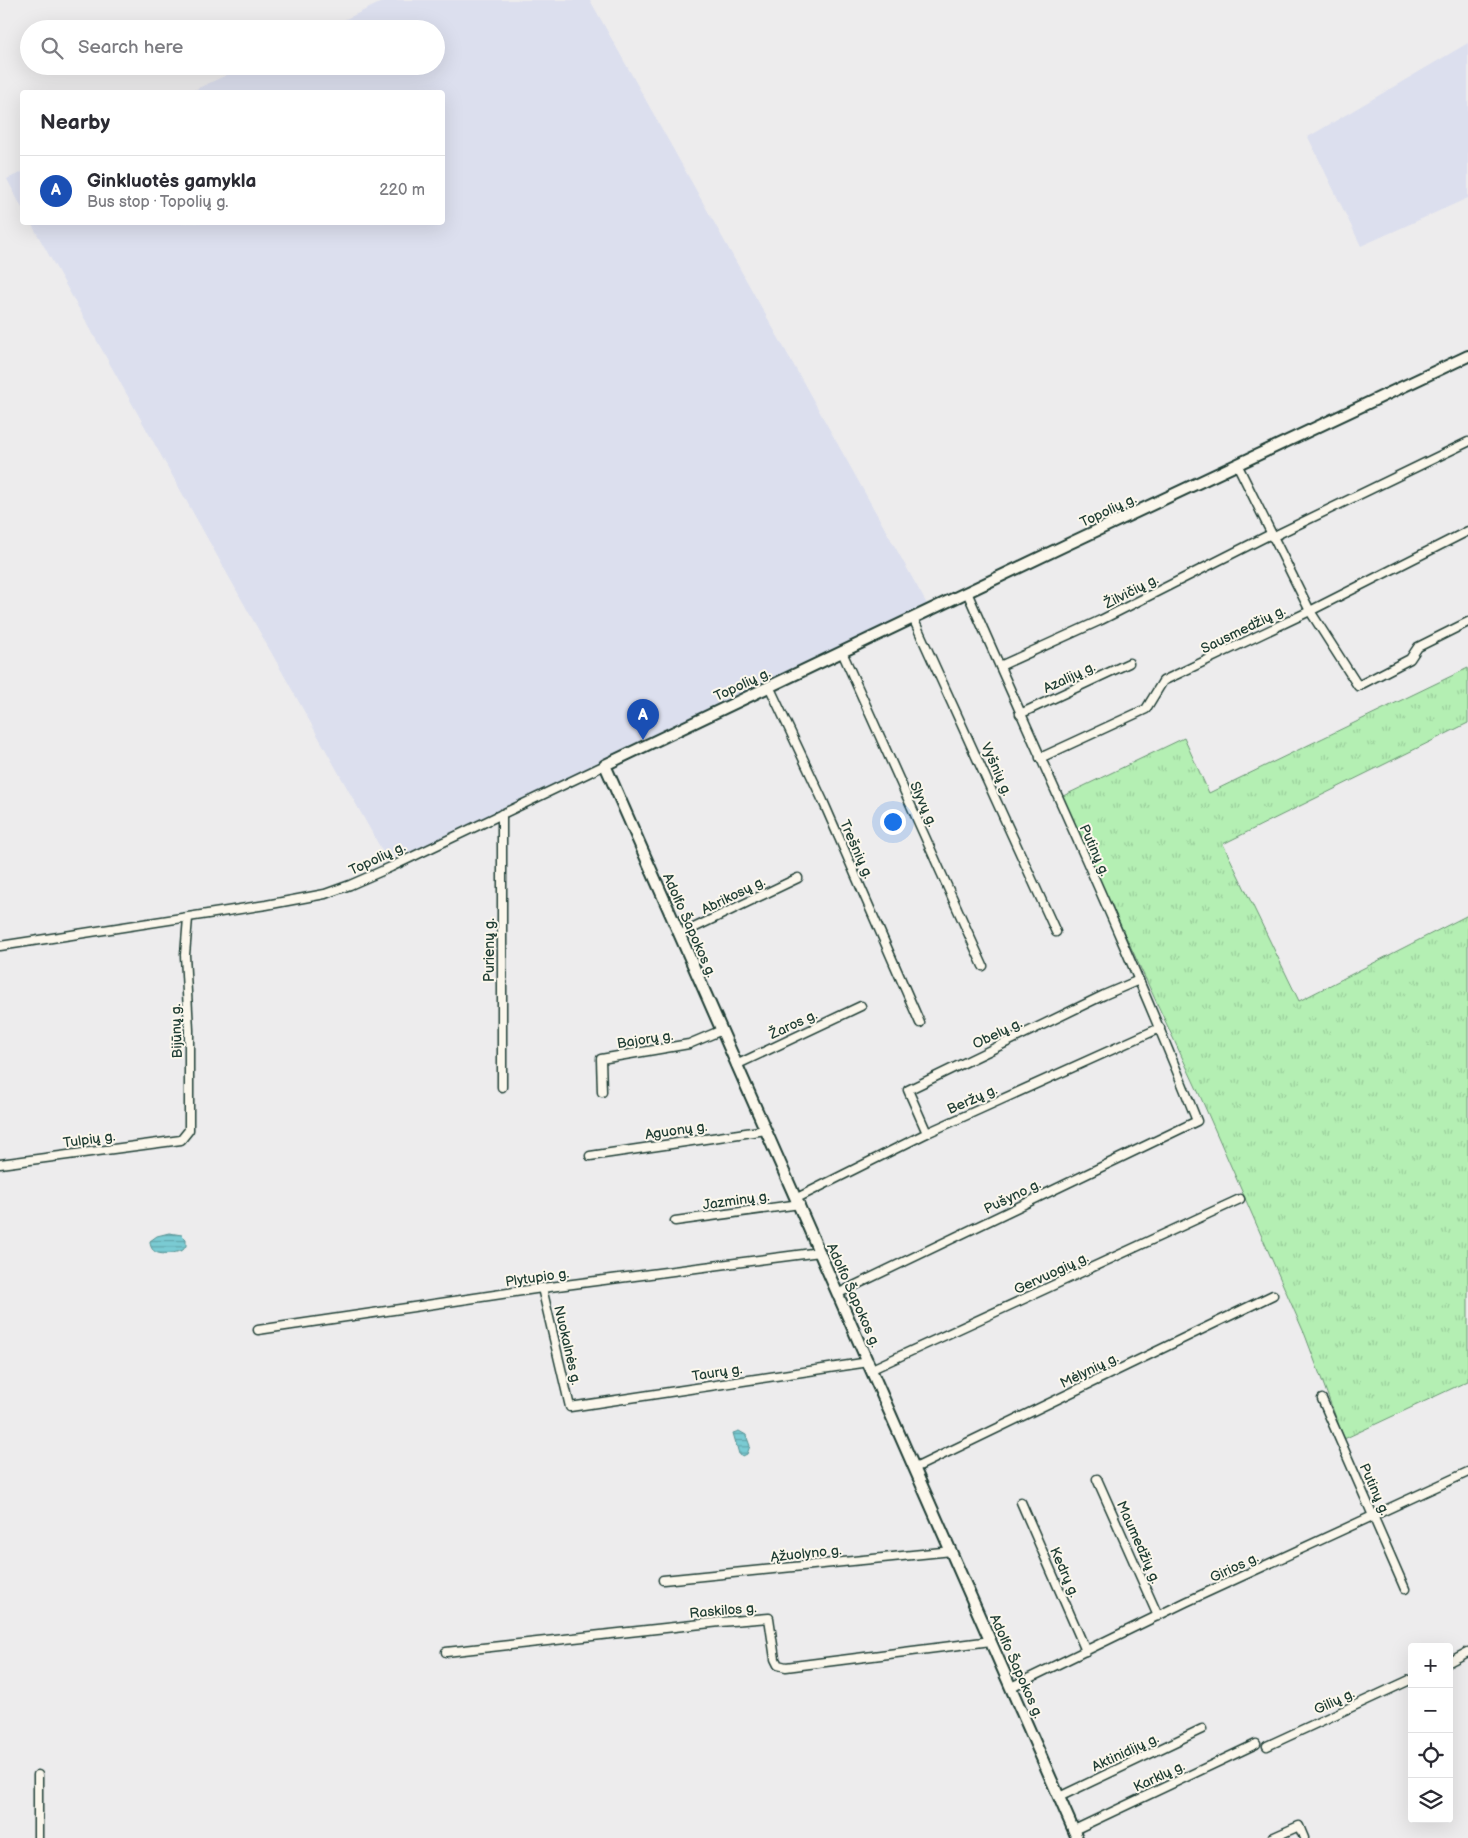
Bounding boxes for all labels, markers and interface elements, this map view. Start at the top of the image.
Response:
search box [20,20,445,75]
icon: search [38,34,66,62]
text: Search here [78,36,183,59]
text: Nearby [40,110,110,135]
text: Ginkluotės gamykla [87,170,256,193]
text: A [51,181,61,200]
text: 220 m [379,181,425,200]
text: Bus stop · Topolių g. [87,193,229,212]
street label: Topolių g. [1077,490,1139,531]
street label: Žilvičių g. [1100,570,1161,613]
street label: Sausmedžių g. [1198,602,1289,657]
street label: Azalijų g. [1040,658,1098,697]
street label: Topolių g. [711,664,773,705]
pin: A [627,699,659,740]
street label: Vyšnių g. [977,740,1016,799]
street label: Slyvų g. [906,779,941,830]
your location [880,809,906,835]
street label: Trešnių g. [836,817,877,881]
street label: Putinų g. [1076,822,1114,879]
street label: Topolių g. [346,838,408,879]
street label: Adolfo Šapokos g. [659,870,721,980]
street label: Abrikosų g. [698,873,768,918]
street label: Purienų g. [481,918,498,982]
street label: Bijūnų g. [167,1003,186,1059]
street label: Žaros g. [765,1005,820,1043]
street label: Obelų g. [970,1014,1025,1053]
street label: Bajorų g. [616,1027,675,1052]
street label: Beržų g. [945,1081,1000,1118]
street label: Aguonų g. [644,1118,709,1143]
street label: Tulpių g. [62,1127,116,1152]
street label: Pušyno g. [981,1175,1044,1218]
street label: Jazminų g. [702,1187,771,1214]
street label: Adolfo Šapokos g. [823,1240,885,1350]
street label: Gervuogių g. [1011,1249,1091,1298]
street label: Plytupio g. [504,1265,570,1290]
street label: Nuokalnės g. [550,1304,585,1387]
street label: Mėlynių g. [1057,1349,1121,1392]
street label: Taurų g. [691,1360,744,1385]
street label: Putinų g. [1356,1461,1394,1518]
street label: Maumedžių g. [1113,1498,1164,1586]
street label: Ąžuolyno g. [770,1541,843,1566]
street label: Kedrų g. [1046,1545,1083,1600]
street label: Girios g. [1207,1549,1261,1586]
street label: Raskilos g. [689,1599,758,1622]
street label: Adolfo Šapokos g. [986,1611,1048,1721]
map controls [1408,1643,1453,1823]
button: + [1408,1643,1453,1688]
street label: Gilių g. [1311,1685,1357,1718]
button: − [1408,1688,1453,1733]
street label: Aktinidijų g. [1089,1729,1162,1775]
button: locate [1408,1733,1453,1778]
street label: Karklų g. [1131,1757,1188,1796]
button: layers [1408,1778,1453,1823]

